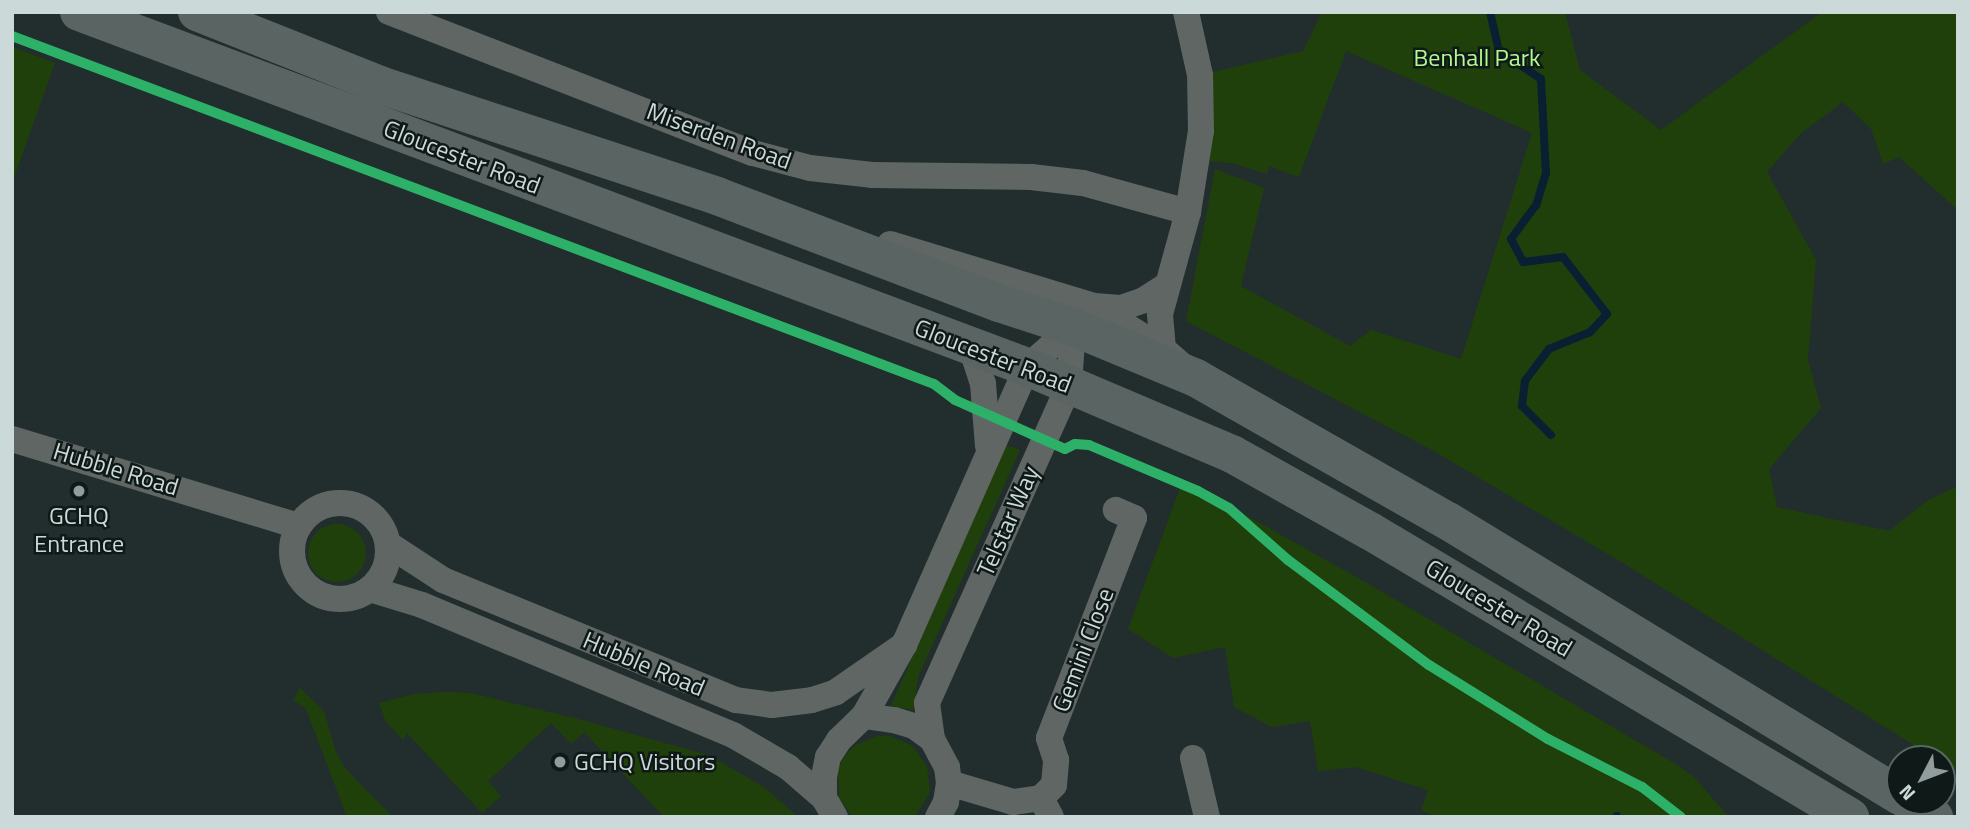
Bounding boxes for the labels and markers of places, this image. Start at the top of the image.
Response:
marker: GCHQ Entrance [71,483,87,499]
place label: GCHQ Entrance [34,502,124,558]
place label: GCHQ Visitors [574,748,715,776]
marker: GCHQ Visitors [552,754,568,770]

